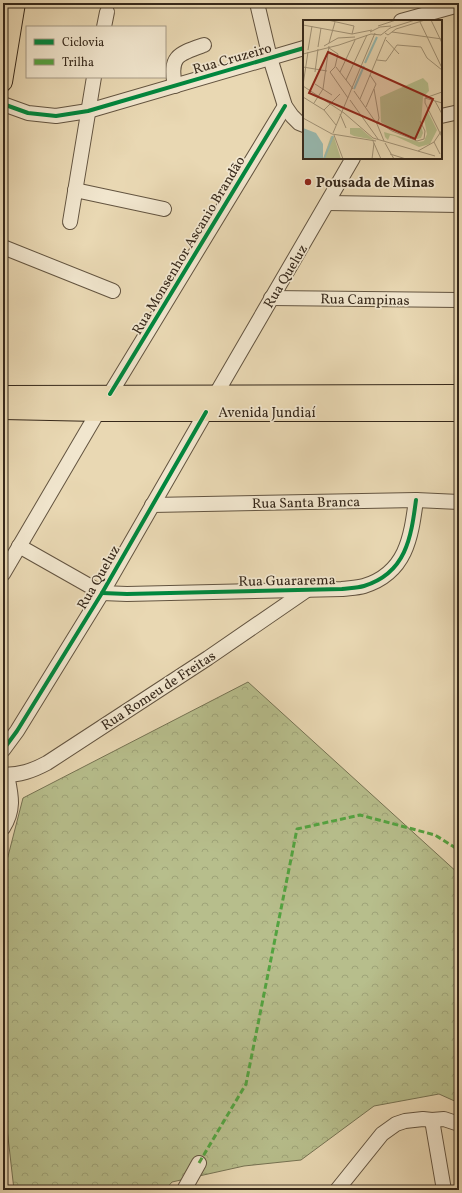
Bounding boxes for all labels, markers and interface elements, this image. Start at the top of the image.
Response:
inset map [303,20,442,159]
legend [26,26,166,78]
text: Ciclovia [62,35,104,51]
street label: Rua Cruzeiro [191,39,274,80]
text: Trilha [62,55,94,71]
street label: Rua Monsenhor Ascanio Brandão [128,153,250,339]
place label: Pousada de Minas [316,174,435,193]
marker: Pousada de Minas [303,177,313,187]
street label: Rua Queluz [260,241,313,312]
street label: Rua Campinas [320,290,410,311]
street label: Avenida Jundiaí [218,404,316,423]
street label: Rua Santa Branca [252,493,360,514]
street label: Rua Queluz [73,542,125,613]
street label: Rua Guararema [238,571,336,592]
street label: Rua Romeu de Freitas [98,647,220,735]

